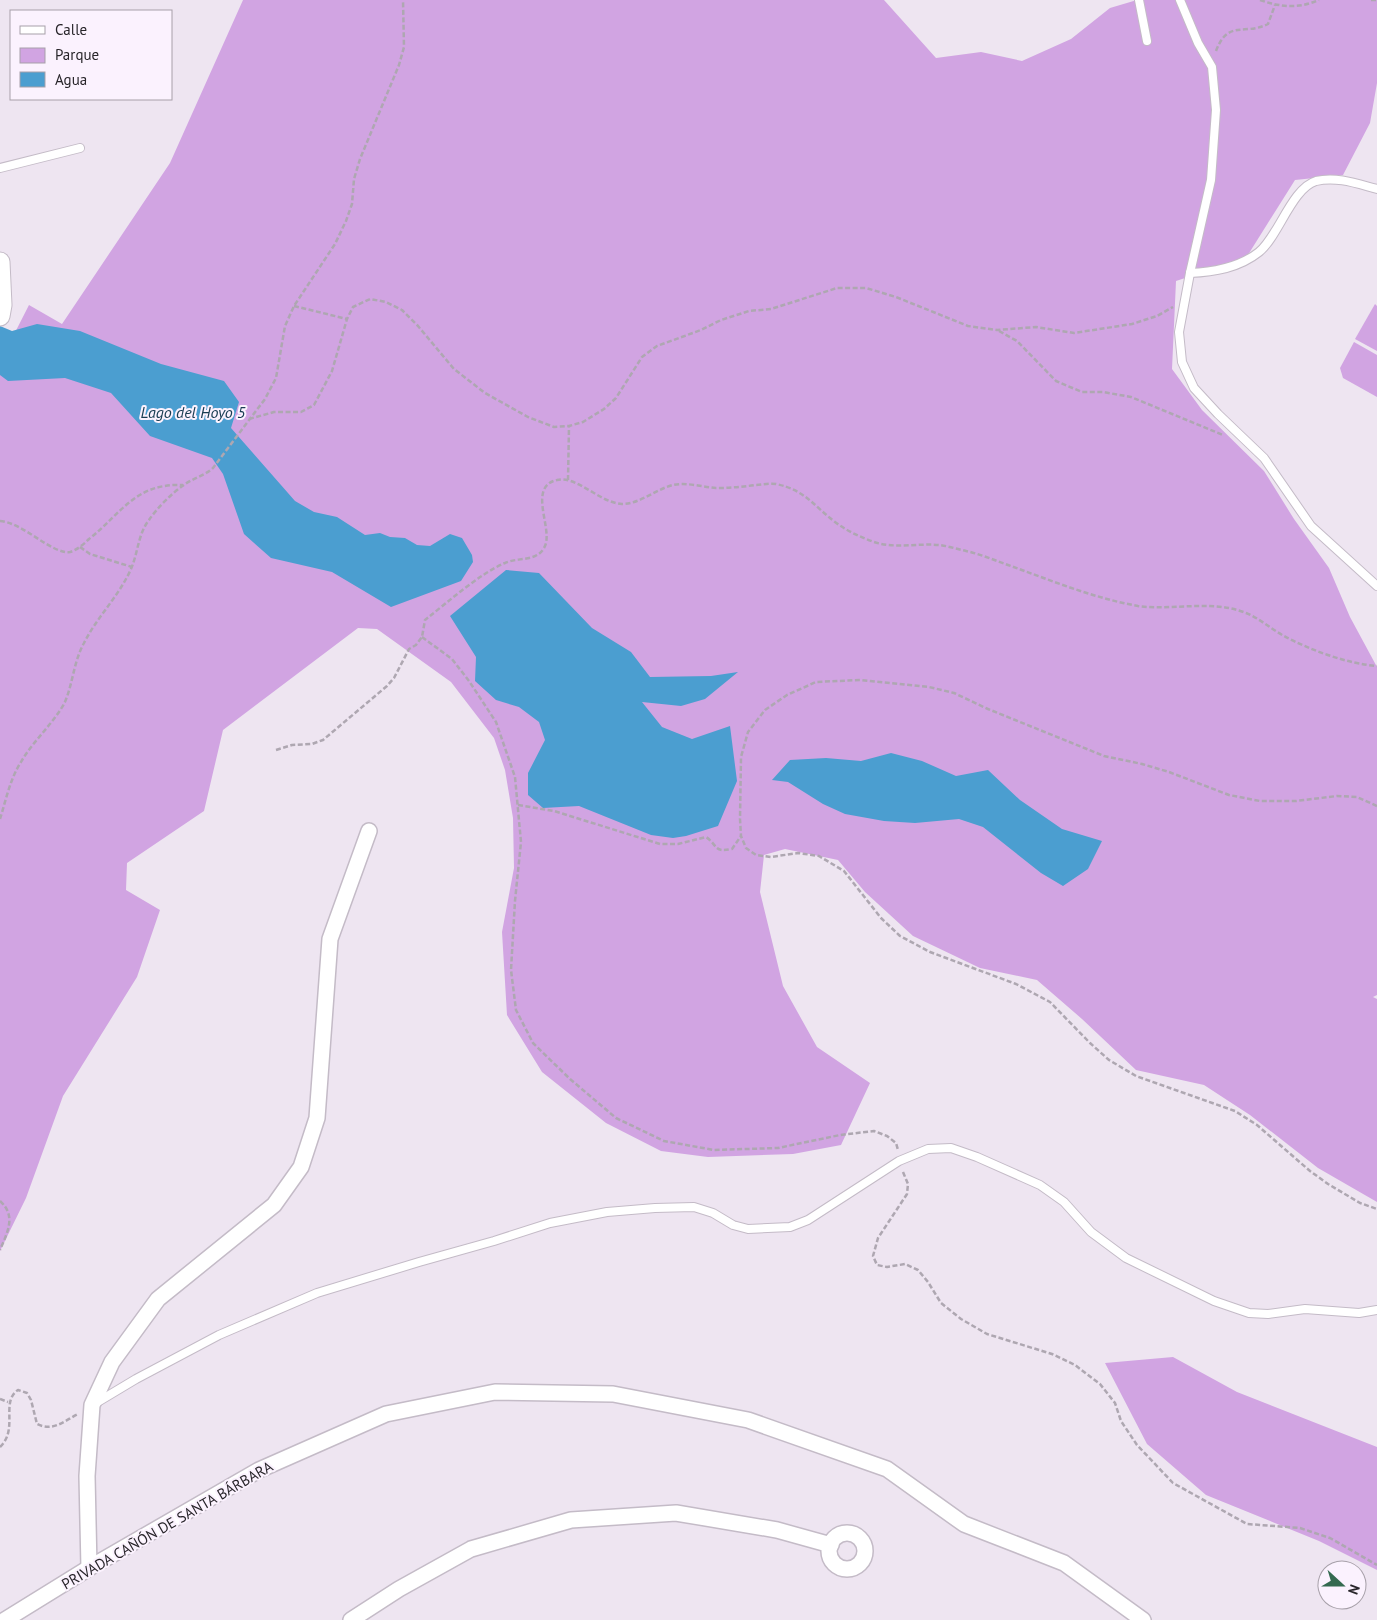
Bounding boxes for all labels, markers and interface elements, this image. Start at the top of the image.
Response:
legend [10,10,172,100]
text: Calle [55,20,87,39]
text: Parque [55,45,99,64]
text: Agua [55,70,87,89]
water label: Lago del Hoyo 5 [141,402,246,422]
street label: PRIVADA CAÑÓN DE SANTA BÁRBARA [58,1456,276,1593]
north arrow [1317,1560,1367,1610]
text: N [1344,1582,1364,1597]

